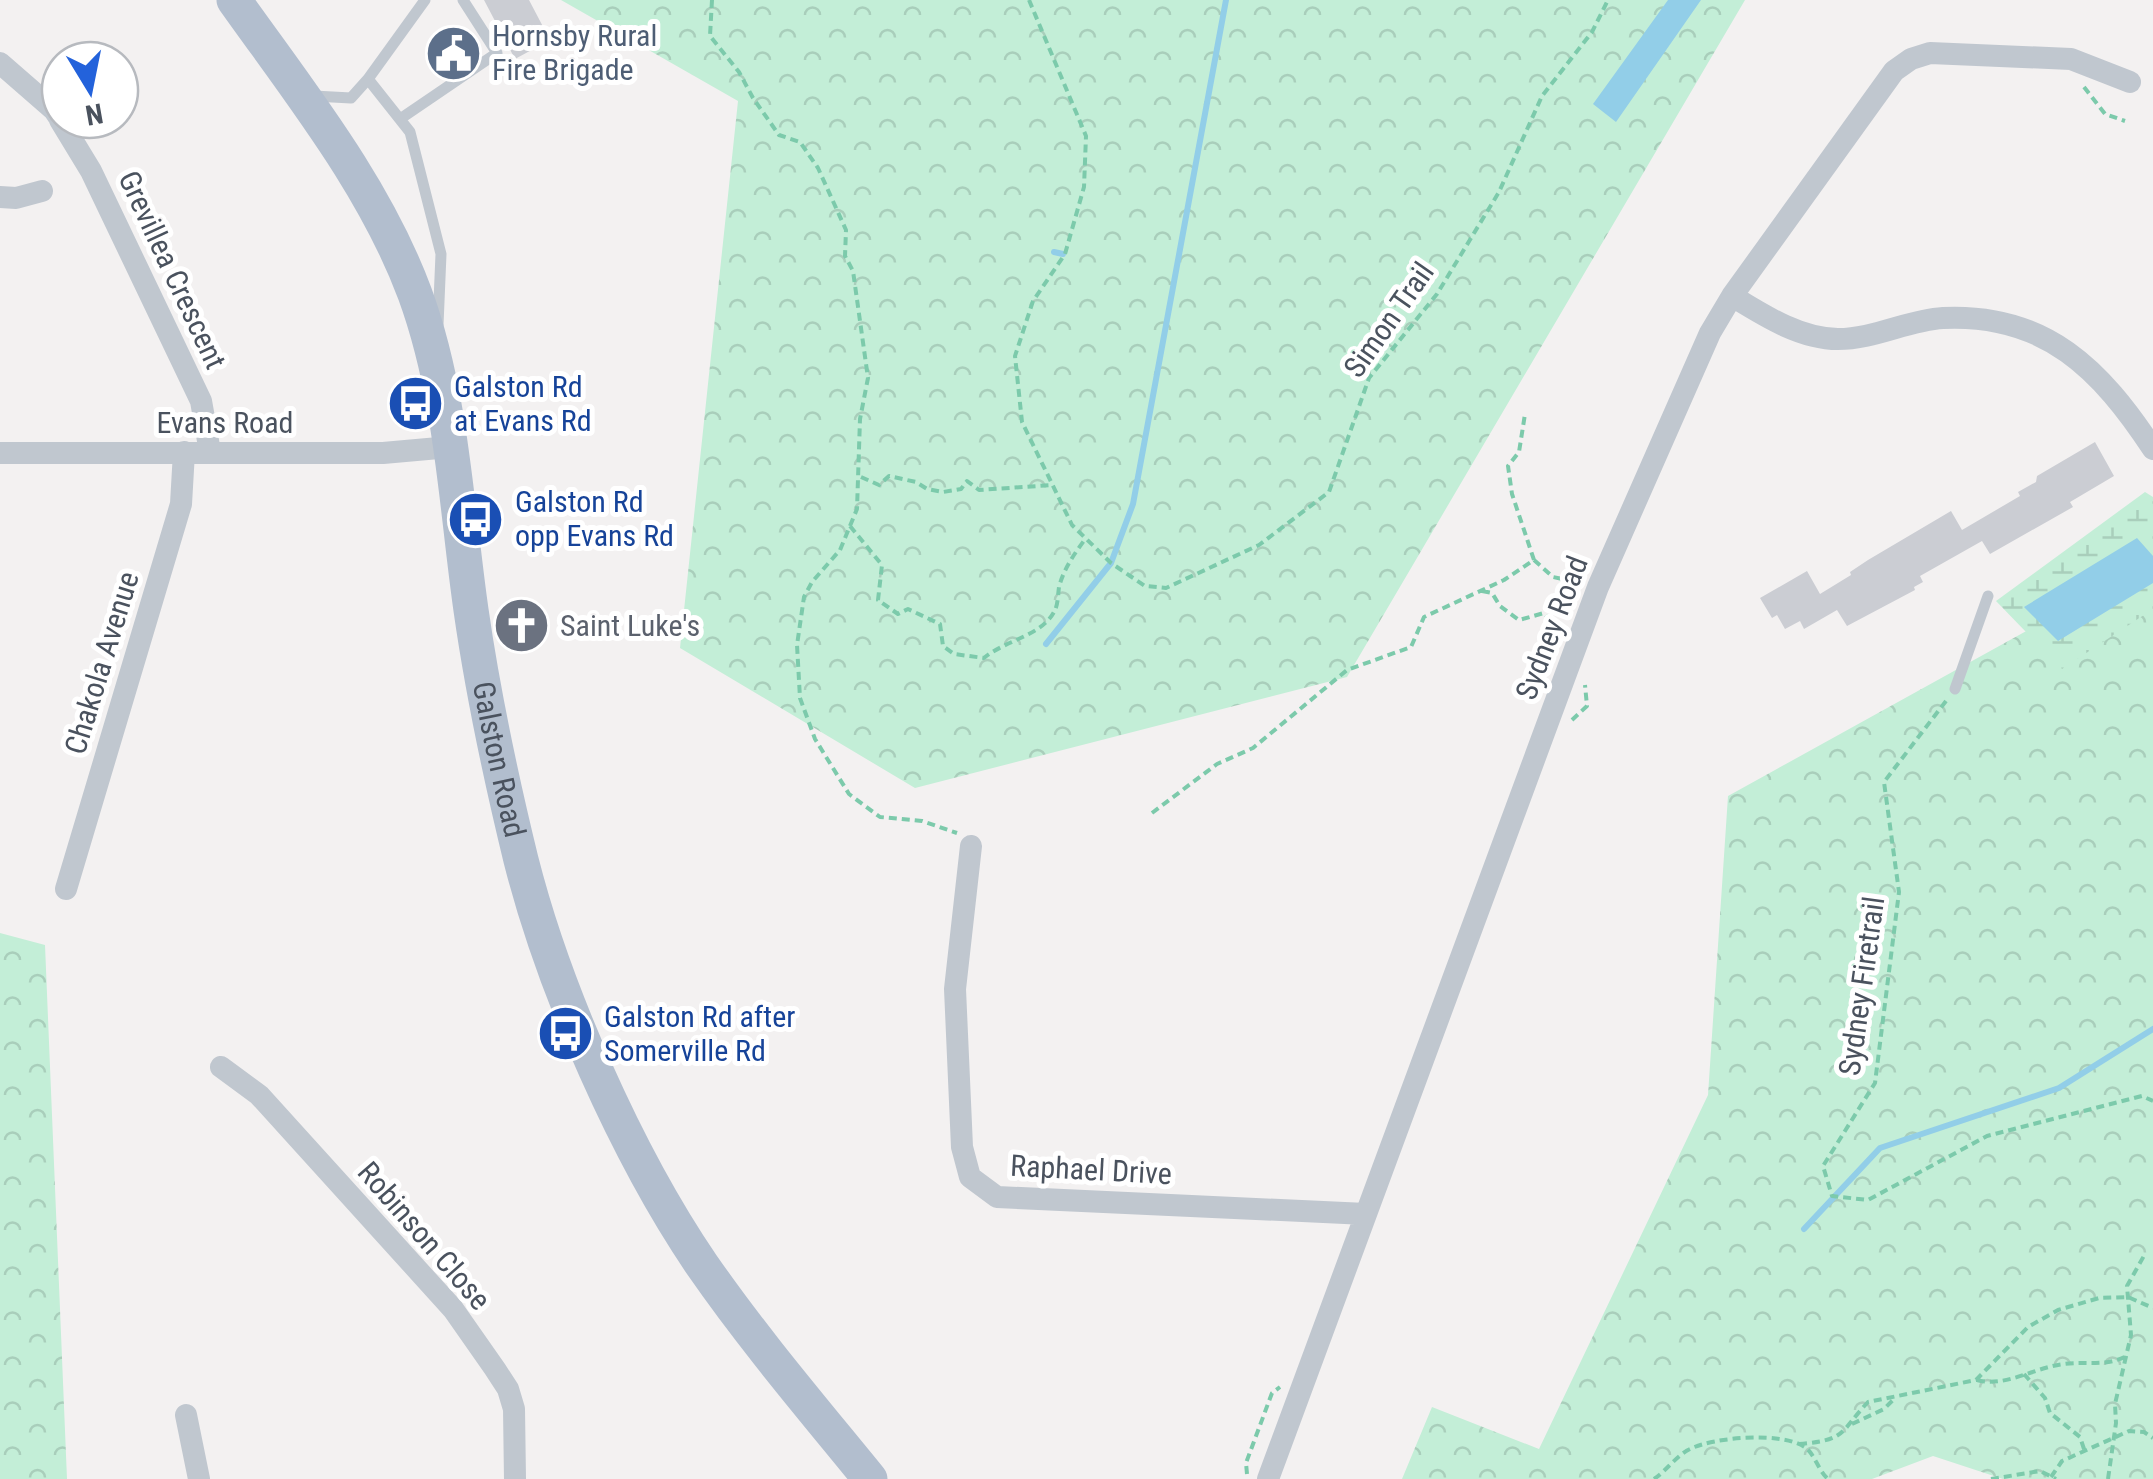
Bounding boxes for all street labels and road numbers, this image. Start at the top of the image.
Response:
street label: Grevillea Crescent [111,165,234,374]
street label: Simon Trail [1336,256,1441,384]
street label: Evans Road [157,405,293,440]
street label: Sydney Road [1508,551,1595,704]
street label: Chakola Avenue [57,567,146,758]
street label: Galston Road [466,679,533,841]
street label: Sydney Firetrail [1832,894,1891,1078]
street label: Raphael Drive [1009,1148,1173,1191]
street label: Robinson Close [351,1155,498,1317]

